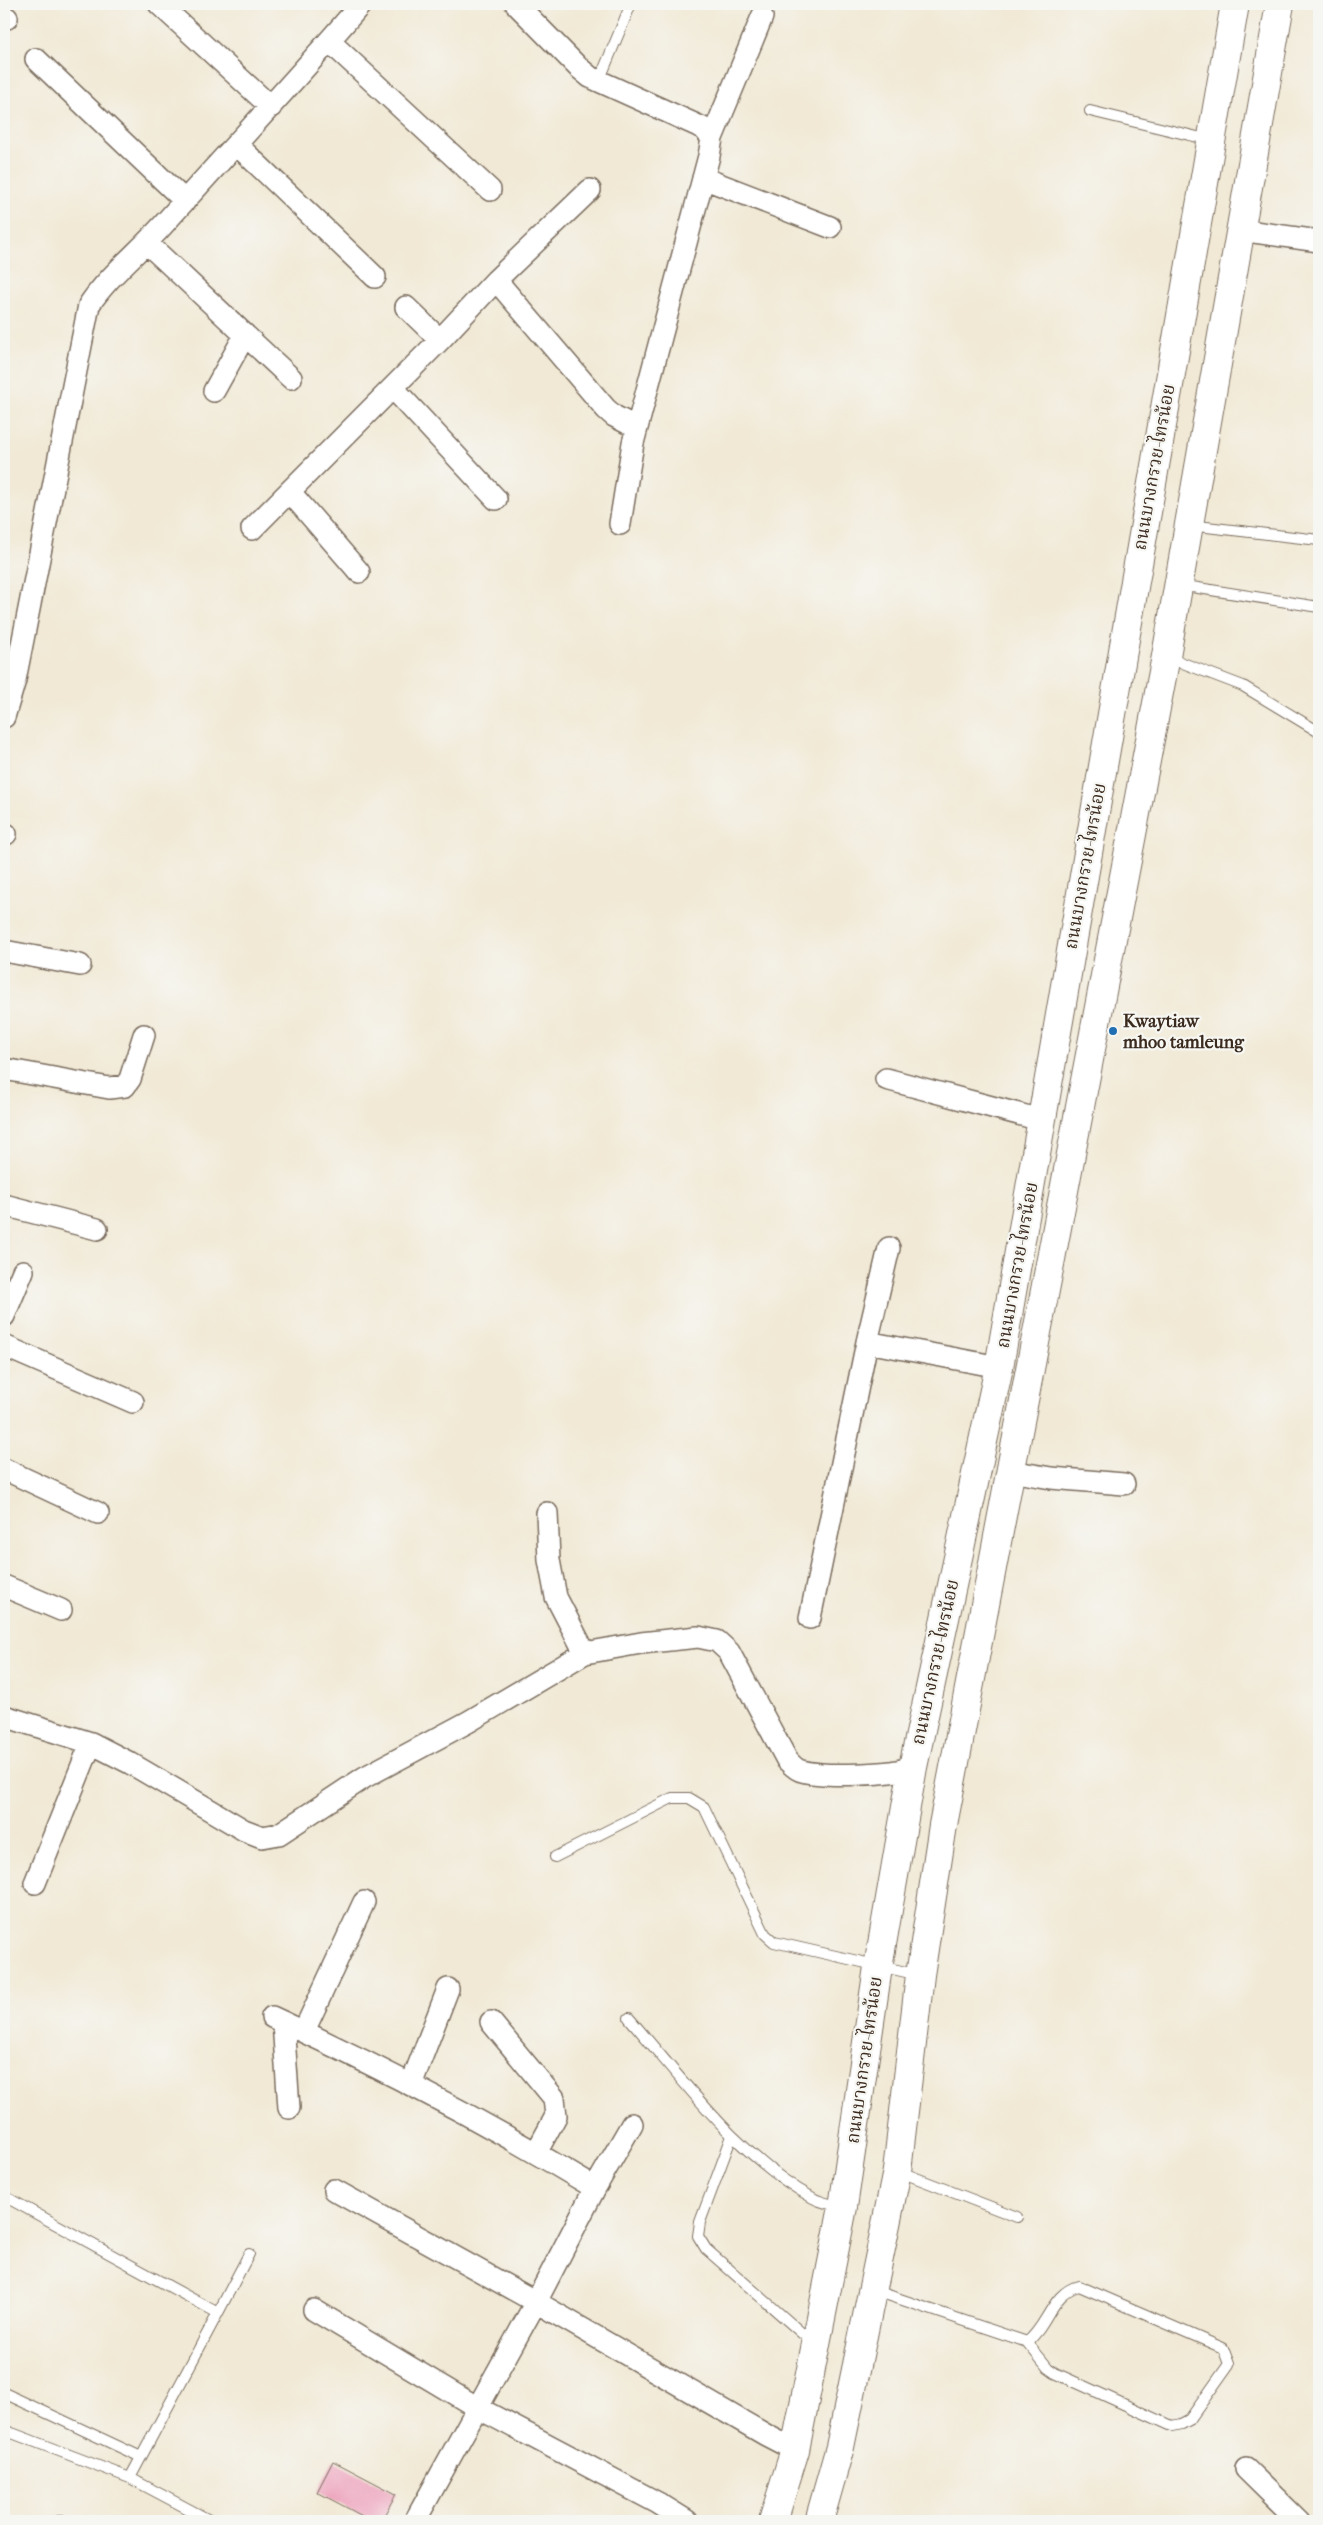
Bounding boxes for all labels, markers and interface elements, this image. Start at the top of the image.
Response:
street label: ถนนบางกรวย-ไทรน้อย [1128,382,1179,552]
street label: ถนนบางกรวย-ไทรน้อย [1059,781,1110,951]
place label: Kwaytiaw mhoo tamleung [1122,1011,1245,1053]
marker: Kwaytiaw mhoo tamleung [1107,1025,1119,1037]
street label: ถนนบางกรวย-ไทรน้อย [991,1180,1042,1350]
street label: ถนนบางกรวย-ไทรน้อย [906,1577,963,1747]
street label: ถนนบางกรวย-ไทรน้อย [840,1975,887,2145]

